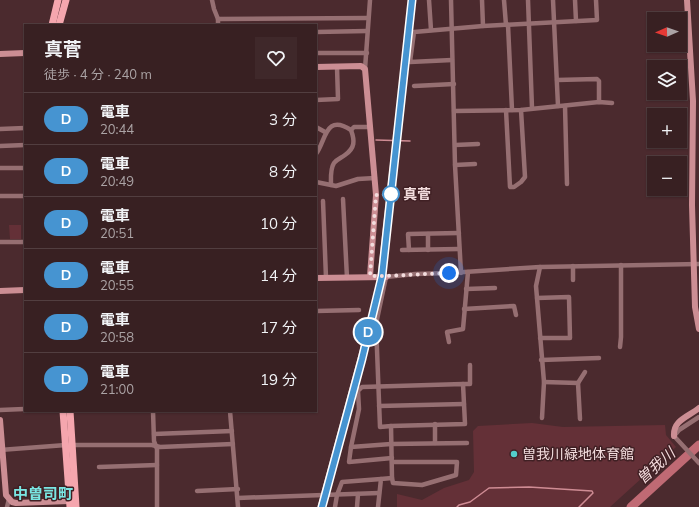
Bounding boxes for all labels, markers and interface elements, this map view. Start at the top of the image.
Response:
north arrow [647,12,687,52]
map controls [647,12,687,196]
text: 真菅 [44,37,82,61]
button: heart [255,37,297,79]
button: layers [647,60,687,100]
text: 徒歩 · 4 分 · 240 m [44,66,152,82]
text: 電車 [100,102,130,121]
button: + [647,108,687,148]
text: D [61,110,71,128]
text: 3 分 [269,110,297,129]
text: 20:44 [100,121,134,137]
text: 電車 [100,154,130,173]
button: − [647,156,687,196]
text: D [61,162,71,180]
text: 8 分 [269,162,297,181]
text: 20:49 [100,173,134,189]
marker: 真菅 [382,185,400,203]
place label: 真菅 [403,185,431,203]
text: 電車 [100,206,130,225]
text: D [61,214,71,232]
text: 10 分 [260,214,297,233]
text: 20:51 [100,225,134,241]
text: 電車 [100,258,130,277]
your location [439,263,459,283]
text: D [61,266,71,284]
text: 14 分 [260,266,297,285]
text: 20:55 [100,277,134,293]
text: 電車 [100,310,130,329]
text: D [61,318,71,336]
text: 17 分 [260,318,297,337]
line badge: D [355,319,381,345]
text: D [363,323,373,341]
text: 20:58 [100,329,134,345]
text: 電車 [100,362,130,381]
text: D [61,370,71,388]
text: 19 分 [260,370,297,389]
text: 21:00 [100,381,134,397]
water label: 曽我川 [633,442,680,488]
place label: 曽我川緑地体育館 [522,445,634,463]
marker: 曽我川緑地体育館 [509,449,519,459]
district label: 中曽司町 [13,484,73,503]

